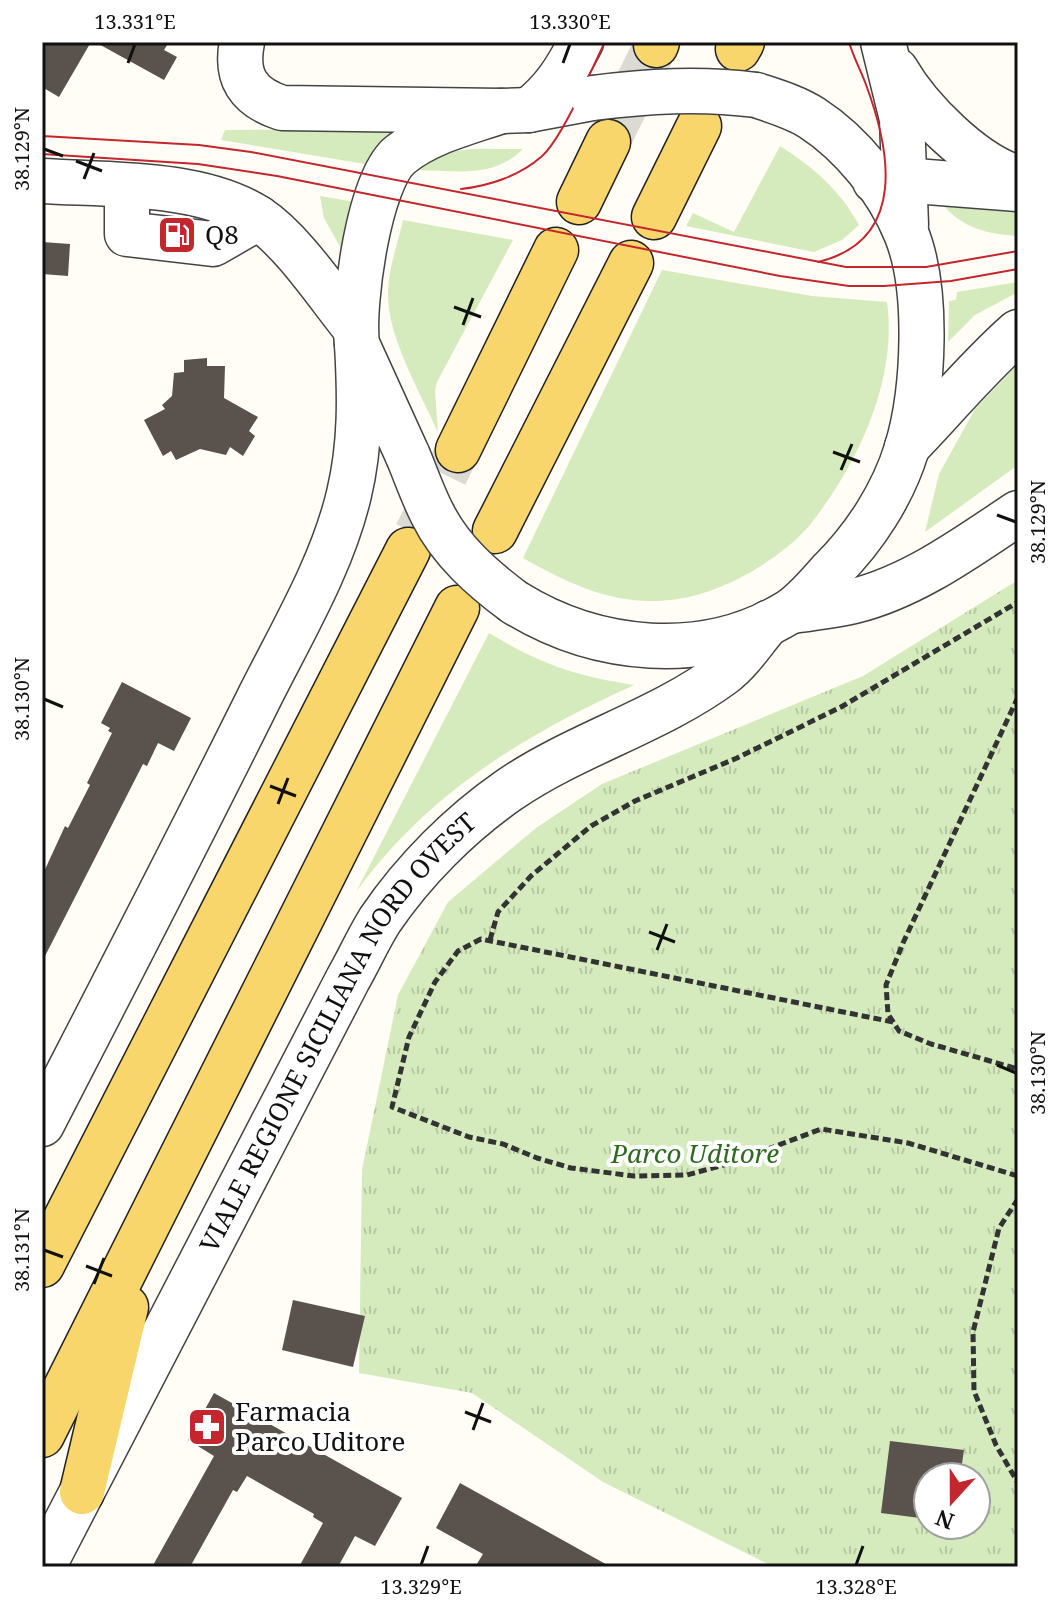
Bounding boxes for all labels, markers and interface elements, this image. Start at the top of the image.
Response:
text: 13.331°E [94,8,176,35]
text: 13.330°E [529,8,611,35]
text: 38.129°N [8,107,35,191]
fuel station icon: Q8 [156,214,198,256]
place label: Q8 [205,216,239,252]
text: 38.129°N [1024,480,1051,564]
text: 38.130°N [8,657,35,741]
street label: VIALE REGIONE SICILIANA NORD OVEST [190,804,483,1258]
text: 38.130°N [1024,1031,1051,1115]
park label: Parco Uditore [610,1135,779,1171]
text: 38.131°N [8,1208,35,1292]
place label: Farmacia Parco Uditore [235,1393,405,1459]
pharmacy icon: Farmacia Parco Uditore [186,1406,228,1448]
north arrow [912,1461,992,1541]
text: N [931,1503,958,1538]
text: 13.329°E [380,1573,462,1600]
text: 13.328°E [815,1573,897,1600]

